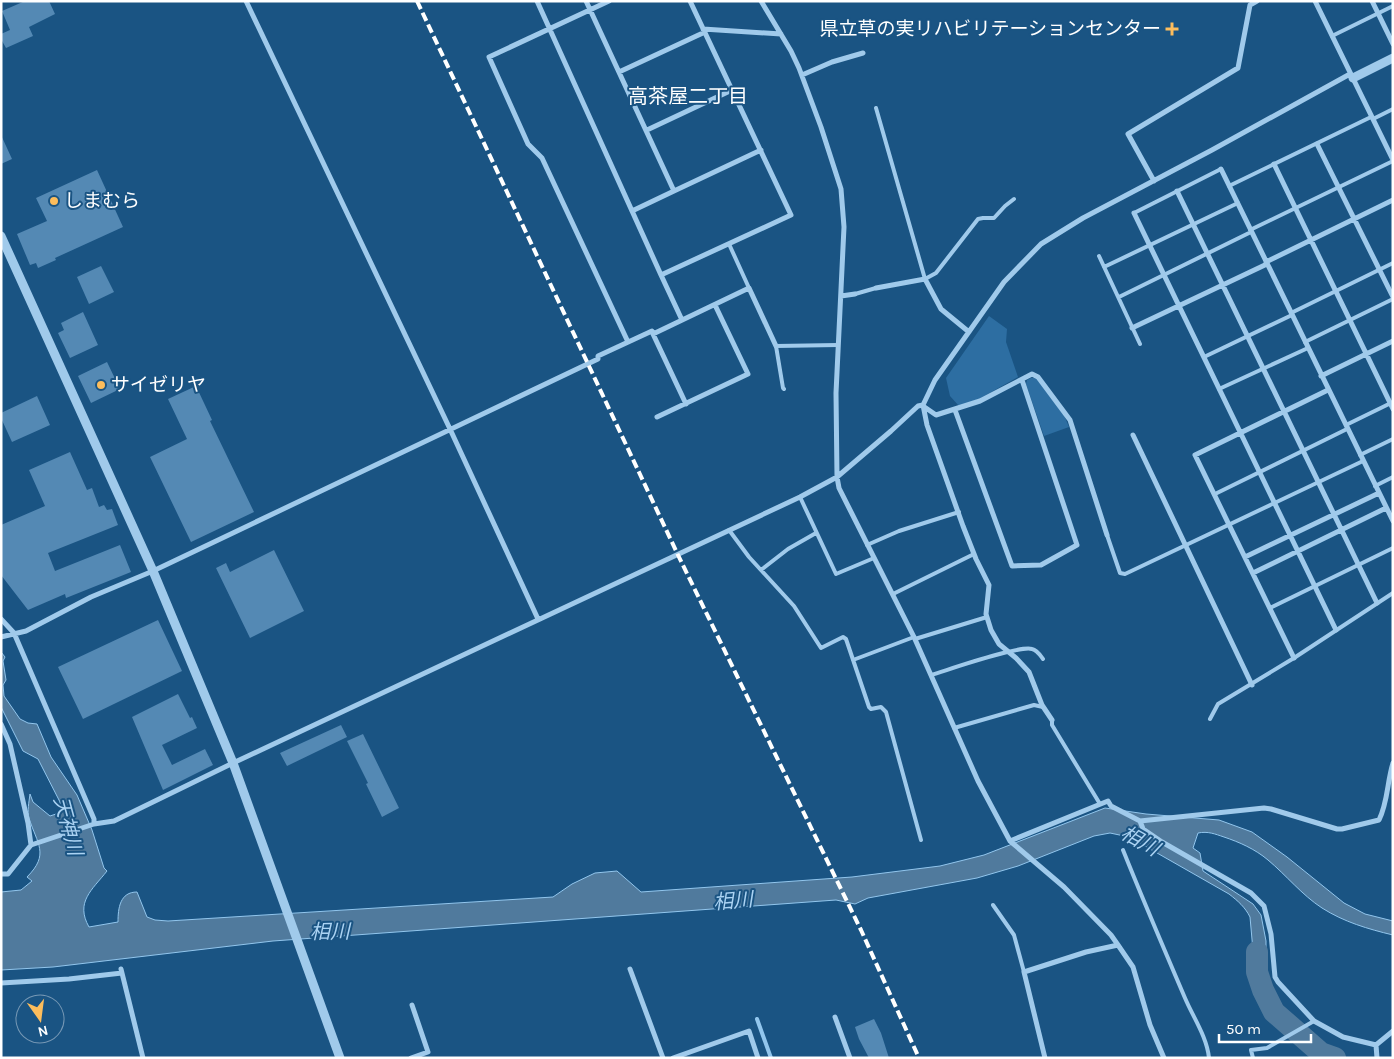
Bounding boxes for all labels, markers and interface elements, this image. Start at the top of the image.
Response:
place label: 県立草の実リハビリテーションセンター [819,18,1161,40]
marker: 県立草の実リハビリテーションセンター [1165,22,1179,36]
district label: 高茶屋二丁目 [628,85,748,108]
place label: しまむら [64,190,140,212]
marker: しまむら [48,195,60,207]
place label: サイゼリヤ [111,374,206,396]
marker: サイゼリヤ [95,379,107,391]
water label: 天神川 [49,794,87,860]
water label: 相川 [1117,821,1165,862]
water label: 相川 [712,888,756,914]
water label: 相川 [310,920,352,944]
north arrow [15,994,65,1044]
scale bar [1219,1012,1312,1044]
text: 50 m [1226,1020,1261,1038]
text: N [36,1022,50,1041]

